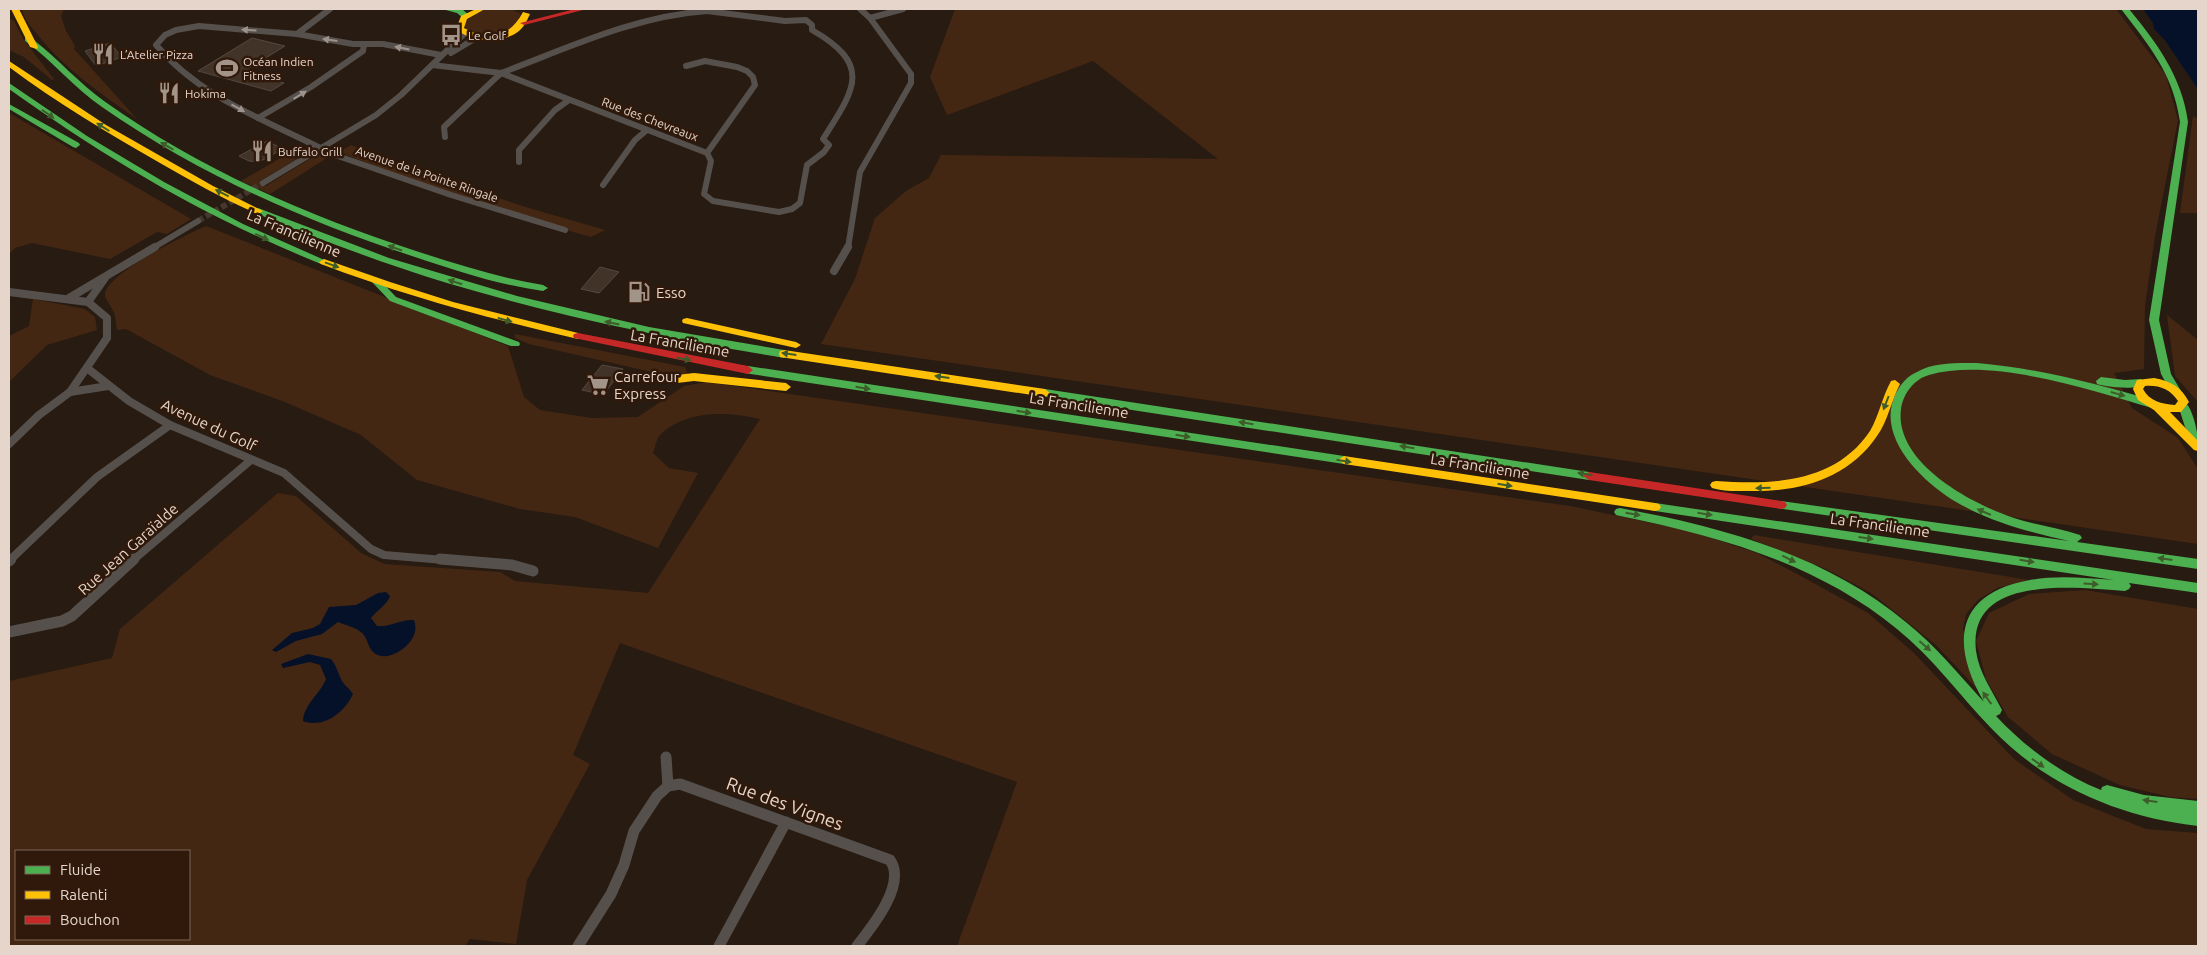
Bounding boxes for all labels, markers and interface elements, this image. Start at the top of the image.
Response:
bus stop icon: Le Golf [438,22,464,48]
one-way arrow [240,26,256,34]
place label: Le Golf [468,29,507,42]
one-way arrow [322,36,338,44]
restaurant icon: L’Atelier Pizza [90,41,116,67]
one-way arrow [394,43,410,51]
place label: L’Atelier Pizza [120,48,193,61]
sports icon: Océan Indien Fitness [214,55,240,81]
place label: Océan Indien Fitness [243,55,314,82]
restaurant icon: Hokima [156,80,182,106]
place label: Hokima [185,87,226,100]
one-way arrow [294,90,307,99]
street label: Rue des Chevreaux [600,95,700,143]
one-way arrow [231,104,246,112]
one-way arrow [42,109,55,119]
one-way arrow [96,122,109,132]
restaurant icon: Buffalo Grill [249,138,275,164]
one-way arrow [161,141,174,150]
street label: Avenue de la Pointe Ringale [354,143,500,205]
place label: Buffalo Grill [278,145,342,158]
one-way arrow [214,189,229,197]
street label: La Francilienne [245,206,343,260]
one-way arrow [255,233,269,241]
one-way arrow [387,244,402,252]
one-way arrow [325,261,340,269]
one-way arrow [447,278,462,286]
fuel station icon: Esso [626,279,652,305]
place label: Esso [656,284,686,301]
one-way arrow [498,316,513,324]
one-way arrow [604,318,620,326]
street label: La Francilienne [629,326,731,360]
one-way arrow [781,350,797,358]
one-way arrow [677,356,693,364]
place label: Carrefour Express [614,368,680,402]
supermarket icon: Carrefour Express [585,372,611,398]
one-way arrow [933,373,949,381]
one-way arrow [856,384,872,392]
street label: La Francilienne [1028,389,1130,421]
one-way arrow [2111,391,2126,399]
street label: Avenue du Golf [159,396,260,455]
one-way arrow [1882,396,1890,411]
one-way arrow [1016,408,1032,416]
one-way arrow [1238,419,1254,427]
one-way arrow [1176,433,1192,441]
one-way arrow [1399,443,1415,451]
street label: La Francilienne [1429,450,1531,482]
one-way arrow [1336,457,1352,465]
one-way arrow [1577,470,1593,478]
one-way arrow [1497,481,1513,489]
one-way arrow [1754,484,1770,492]
street label: Rue Jean Garaïalde [75,500,181,598]
one-way arrow [1977,507,1991,515]
one-way arrow [1698,510,1714,518]
street label: La Francilienne [1829,510,1931,540]
one-way arrow [1626,511,1642,519]
one-way arrow [1858,534,1874,542]
one-way arrow [1782,555,1796,563]
one-way arrow [2156,555,2172,563]
one-way arrow [2019,558,2035,566]
one-way arrow [2083,580,2099,588]
one-way arrow [1919,641,1932,652]
one-way arrow [1982,692,1992,705]
one-way arrow [2031,758,2045,768]
street label: Rue des Vignes [724,773,846,833]
one-way arrow [2141,797,2157,805]
legend [15,850,190,940]
text: Fluide [60,861,101,878]
text: Ralenti [60,886,107,903]
text: Bouchon [60,911,120,928]

